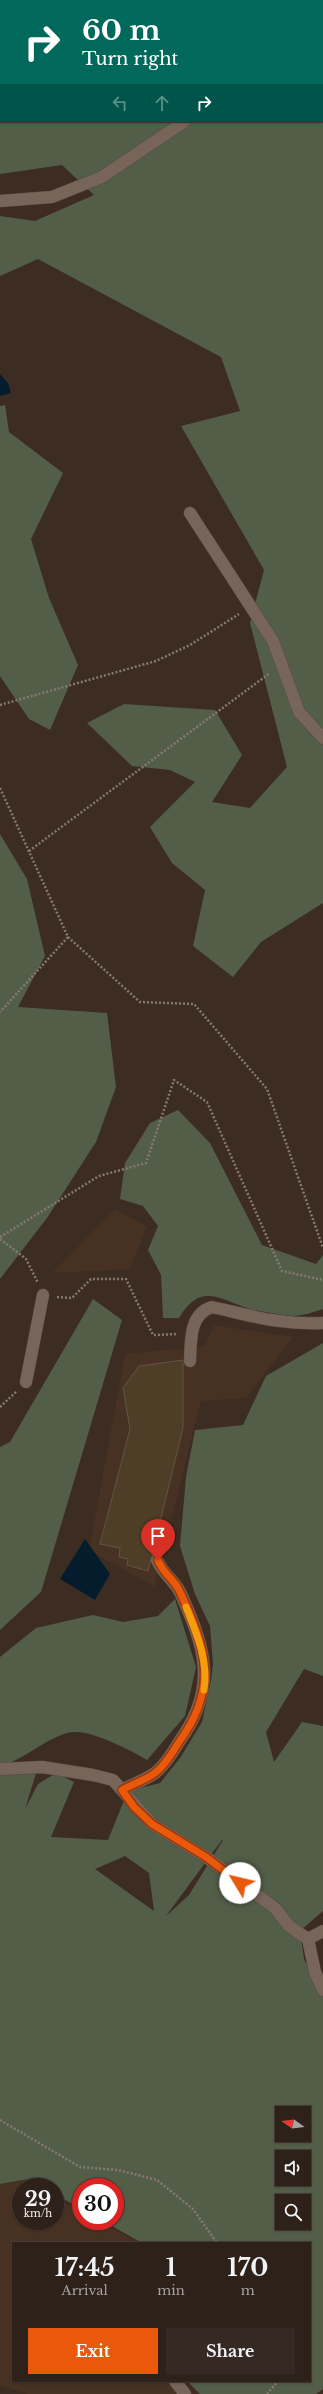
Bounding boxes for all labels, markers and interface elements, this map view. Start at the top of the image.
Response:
text: 60 m [82,13,160,48]
icon: right [16,16,68,68]
text: Turn right [82,48,178,70]
icon: left [109,92,131,114]
icon: ahead [151,92,173,114]
icon: right [193,92,215,114]
pin [141,1519,175,1560]
icon: arrive [147,1525,169,1547]
position arrow [219,1862,261,1904]
north arrow [275,2106,311,2142]
map controls [275,2106,311,2230]
button: sound [275,2150,311,2186]
speed limit sign: 30 [72,2178,124,2230]
text: 29 [25,2187,51,2211]
button: search [275,2194,311,2230]
text: km/h [24,2207,52,2220]
text: 17:45 [55,2253,115,2282]
text: 1 [166,2253,176,2282]
text: 170 [227,2253,268,2282]
text: Arrival [62,2282,108,2299]
text: min [157,2282,185,2299]
text: m [241,2282,255,2299]
button: Exit [28,2328,158,2374]
button: Share [166,2328,295,2374]

